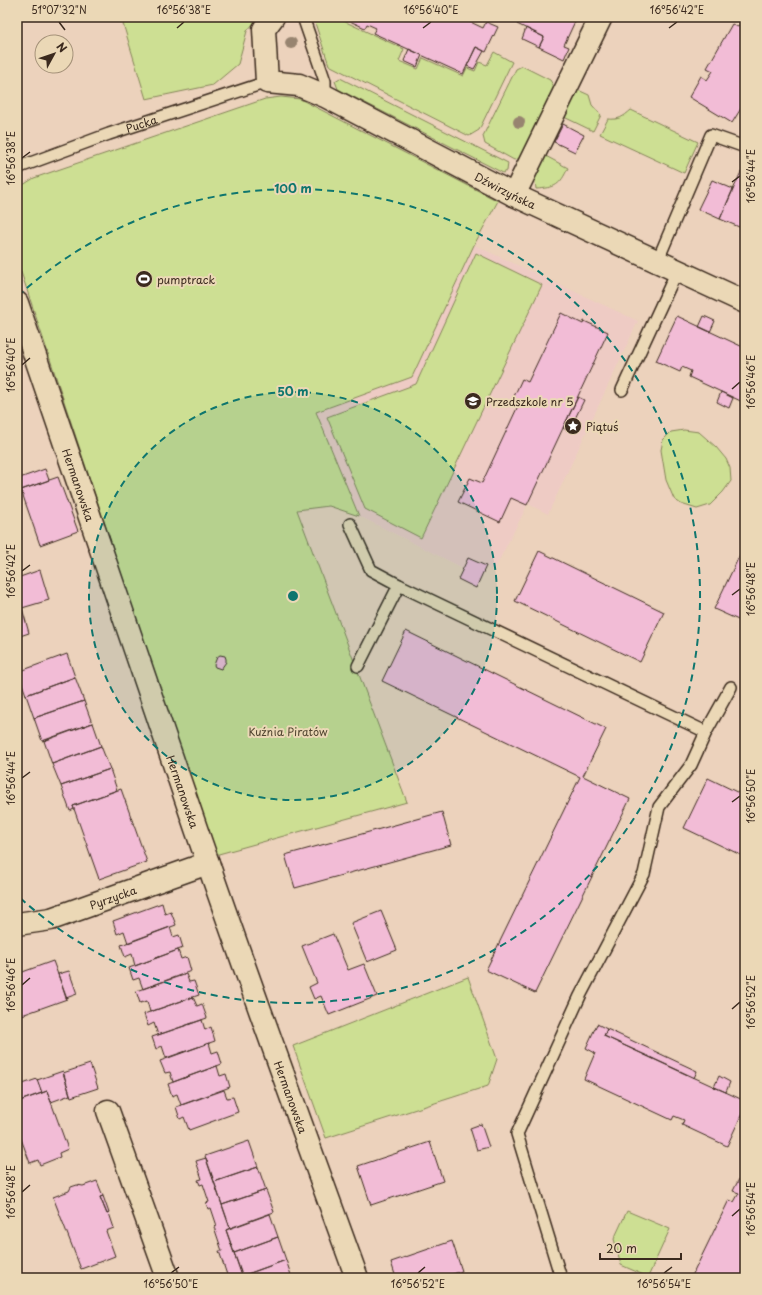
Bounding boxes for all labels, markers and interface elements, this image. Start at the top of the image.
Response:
text: 51°07'32"N [31,2,87,17]
text: 16°56'38"E [157,2,211,17]
text: 16°56'40"E [404,2,458,17]
text: 16°56'42"E [650,2,704,17]
north arrow [34,34,74,74]
text: N [53,38,72,56]
street label: Pucka [123,110,159,136]
text: 16°56'38"E [3,131,18,185]
text: 16°56'44"E [743,149,758,203]
street label: Dźwirzyńska [472,167,539,213]
text: 100 m [274,179,312,197]
sports icon: pumptrack [134,269,154,289]
place label: pumptrack [157,271,215,288]
text: 16°56'40"E [3,338,18,392]
text: 16°56'46"E [743,355,758,409]
text: 50 m [277,382,309,400]
school or university icon: Przedszkole nr 5 [463,391,483,411]
place label: Przedszkole nr 5 [486,393,574,410]
place icon: Piątuś [563,416,583,436]
place label: Piątuś [586,418,618,435]
street label: Hermanowska [59,446,99,525]
text: 16°56'42"E [3,544,18,598]
text: 16°56'48"E [743,562,758,616]
centre of rings [286,589,300,603]
park label: Kuźnia Piratów [249,723,328,740]
text: 16°56'44"E [3,751,18,805]
street label: Hermanowska [163,753,204,831]
text: 16°56'50"E [743,769,758,823]
street label: Pyrzycka [87,881,139,913]
text: 16°56'46"E [3,958,18,1012]
text: 16°56'52"E [743,975,758,1029]
street label: Hermanowska [270,1058,313,1137]
text: 16°56'48"E [3,1165,18,1219]
text: 16°56'54"E [743,1182,758,1236]
scale bar [600,1235,681,1261]
text: 20 m [606,1239,637,1257]
text: 16°56'50"E [144,1276,198,1291]
text: 16°56'52"E [391,1276,445,1291]
text: 16°56'54"E [637,1276,691,1291]

